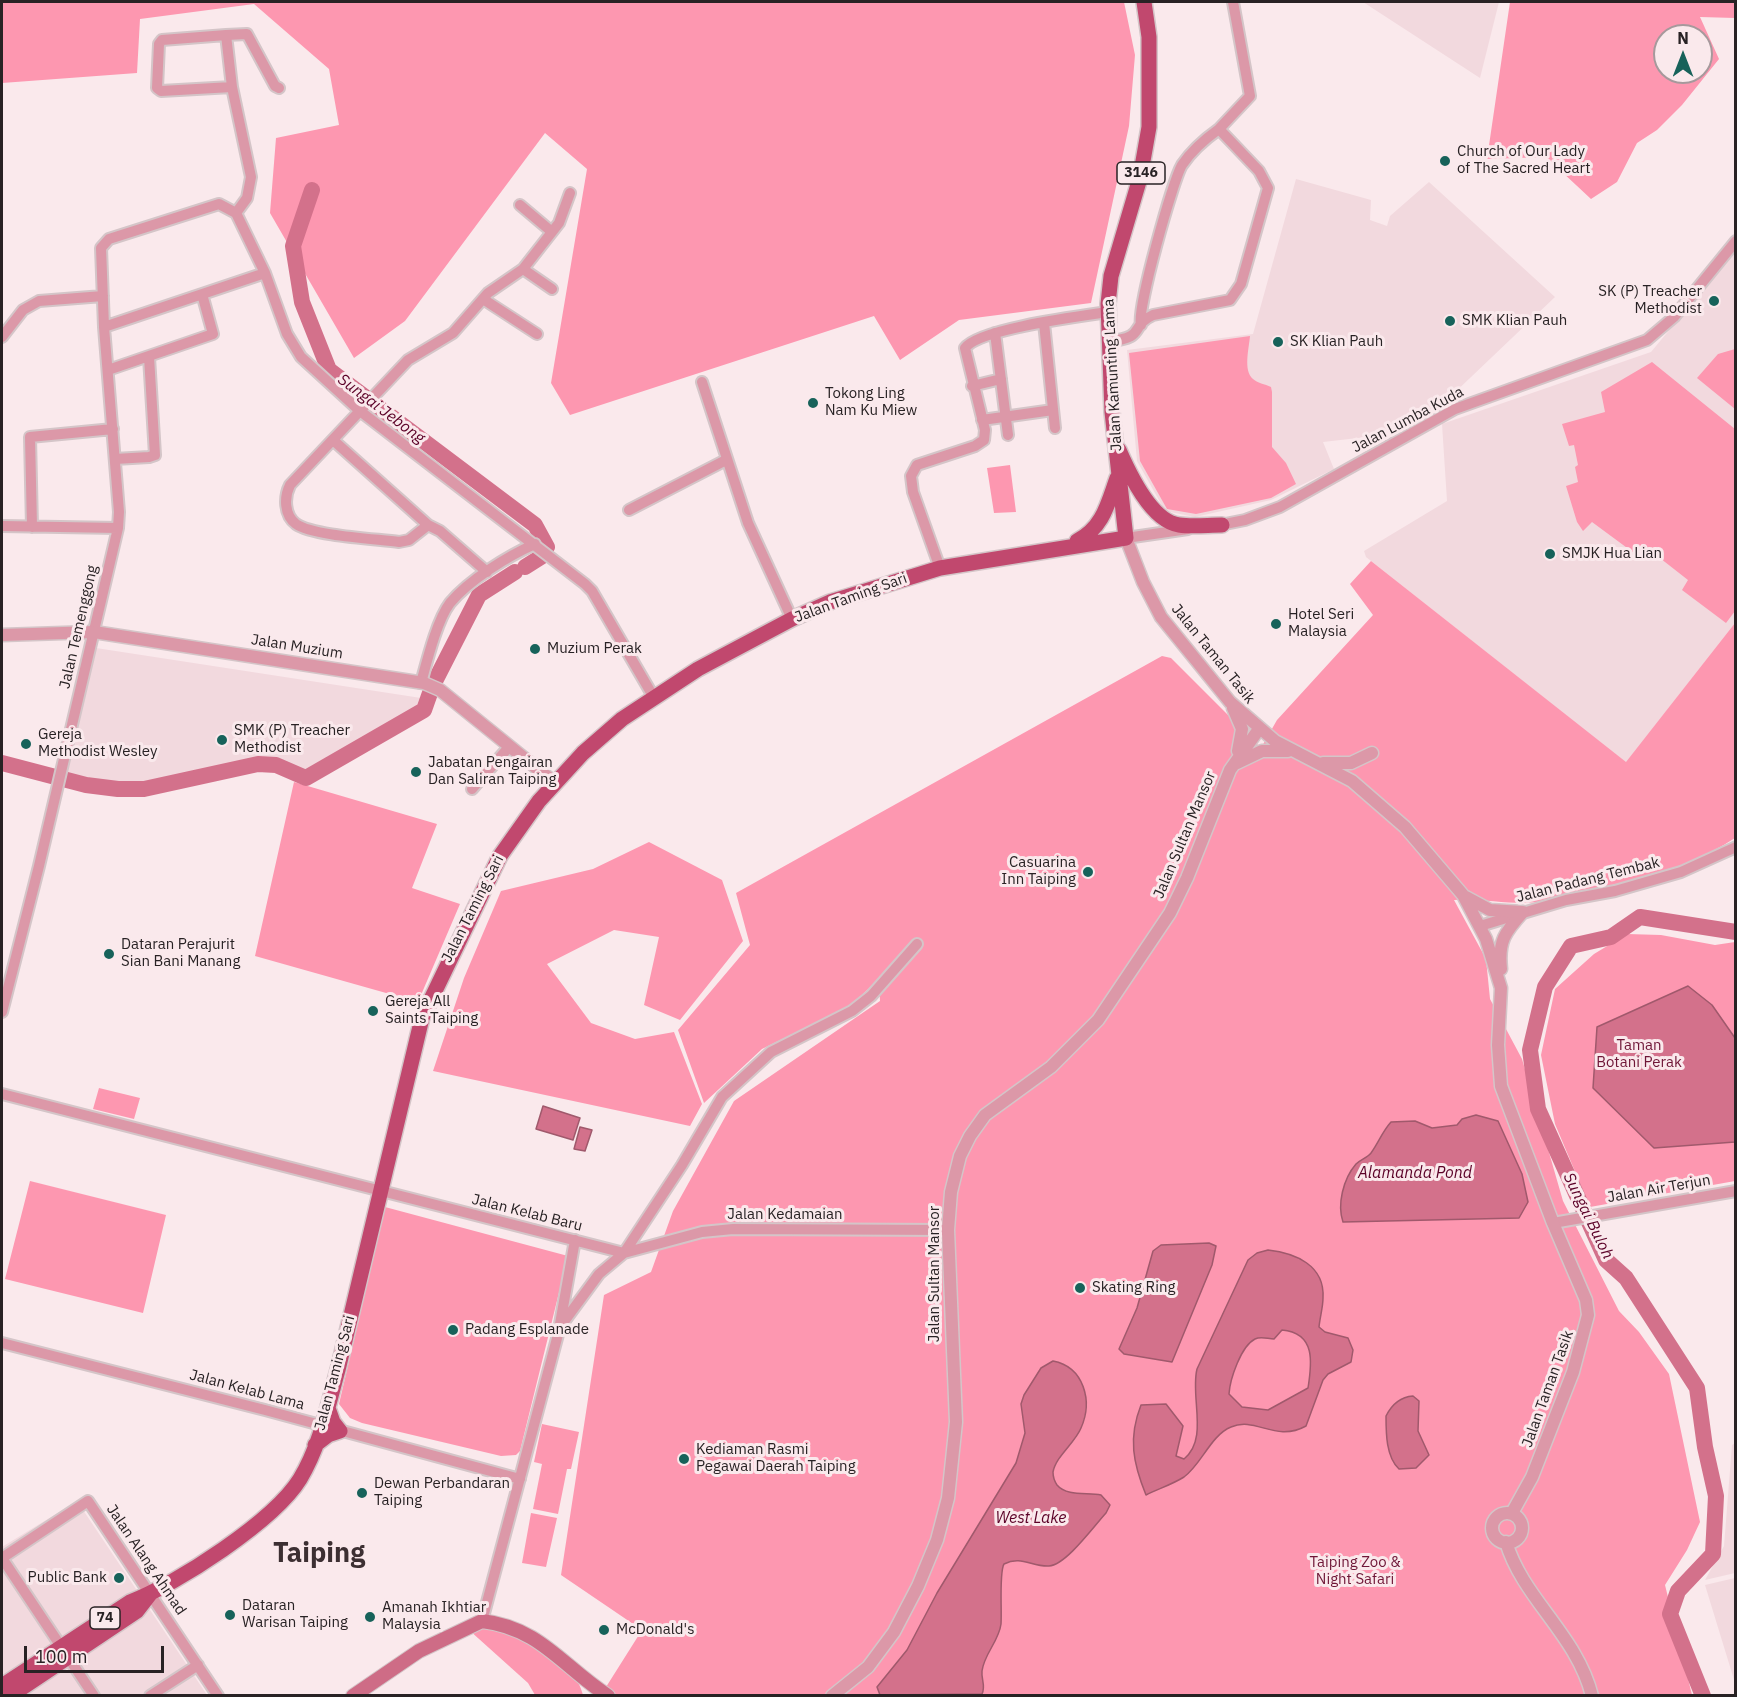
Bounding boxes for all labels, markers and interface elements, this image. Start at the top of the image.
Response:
north arrow [1653,24,1713,84]
text: N [1677,28,1689,48]
place label: Church of Our Lady of The Sacred Heart [1457,143,1590,178]
marker: Church of Our Lady of The Sacred Heart [1438,154,1452,168]
road number: 3146 [1117,162,1165,184]
place label: SK (P) Treacher Methodist [1598,283,1702,318]
marker: SK (P) Treacher Methodist [1707,294,1721,308]
street label: Jalan Kamunting Lama [1100,298,1126,452]
place label: SMK Klian Pauh [1462,312,1567,330]
marker: SMK Klian Pauh [1443,314,1457,328]
place label: SK Klian Pauh [1290,333,1383,351]
marker: SK Klian Pauh [1271,335,1285,349]
water label: Sungai Jebong [334,370,428,448]
street label: Jalan Lumba Kuda [1349,383,1467,457]
place label: Tokong Ling Nam Ku Miew [825,385,917,420]
marker: Tokong Ling Nam Ku Miew [806,396,820,410]
place label: SMJK Hua Lian [1562,545,1662,563]
marker: SMJK Hua Lian [1543,547,1557,561]
street label: Jalan Temenggong [56,564,102,690]
street label: Jalan Taming Sari [792,569,910,627]
street label: Jalan Taman Tasik [1167,601,1259,707]
place label: Hotel Seri Malaysia [1288,606,1354,641]
marker: Hotel Seri Malaysia [1269,617,1283,631]
street label: Jalan Muzium [250,631,344,663]
place label: Muzium Perak [547,640,642,658]
marker: Muzium Perak [528,642,542,656]
place label: SMK (P) Treacher Methodist [234,722,350,757]
place label: Gereja Methodist Wesley [38,726,157,761]
marker: SMK (P) Treacher Methodist [215,733,229,747]
marker: Gereja Methodist Wesley [19,737,33,751]
place label: Jabatan Pengairan Dan Saliran Taiping [428,754,556,789]
marker: Jabatan Pengairan Dan Saliran Taiping [409,765,423,779]
street label: Jalan Sultan Mansor [1150,769,1220,901]
street label: Jalan Taming Sari [438,852,508,966]
street label: Jalan Padang Tembak [1515,853,1661,907]
place label: Casuarina Inn Taiping [1001,854,1076,889]
marker: Casuarina Inn Taiping [1081,865,1095,879]
place label: Dataran Perajurit Sian Bani Manang [121,936,240,971]
marker: Dataran Perajurit Sian Bani Manang [102,947,116,961]
place label: Gereja All Saints Taiping [385,993,478,1028]
marker: Gereja All Saints Taiping [366,1004,380,1018]
park label: Taman Botani Perak [1596,1037,1682,1072]
water label: Alamanda Pond [1358,1163,1472,1183]
water label: Sungai Buloh [1559,1170,1617,1262]
street label: Jalan Air Terjun [1606,1171,1712,1207]
street label: Jalan Kelab Baru [470,1191,584,1235]
street label: Jalan Kedamaian [727,1206,843,1224]
street label: Jalan Sultan Mansor [926,1206,944,1342]
place label: Skating Ring [1092,1279,1175,1297]
marker: Skating Ring [1073,1281,1087,1295]
street label: Jalan Taming Sari [311,1314,359,1432]
place label: Padang Esplanade [465,1321,589,1339]
marker: Padang Esplanade [446,1323,460,1337]
street label: Jalan Taman Tasik [1519,1328,1577,1450]
street label: Jalan Kelab Lama [188,1366,306,1414]
place label: Kediaman Rasmi Pegawai Daerah Taiping [696,1441,856,1476]
marker: Kediaman Rasmi Pegawai Daerah Taiping [677,1452,691,1466]
place label: Dewan Perbandaran Taiping [374,1475,510,1510]
marker: Dewan Perbandaran Taiping [355,1486,369,1500]
street label: Jalan Alang Ahmad [102,1501,190,1619]
water label: West Lake [996,1508,1066,1528]
district label: Taiping [273,1538,365,1570]
park label: Taiping Zoo & Night Safari [1309,1554,1401,1589]
place label: Public Bank [28,1569,107,1587]
marker: Public Bank [112,1571,126,1585]
place label: Dataran Warisan Taiping [242,1597,348,1632]
place label: Amanah Ikhtiar Malaysia [382,1599,486,1634]
road number: 74 [90,1607,120,1629]
marker: Dataran Warisan Taiping [223,1608,237,1622]
marker: Amanah Ikhtiar Malaysia [363,1610,377,1624]
place label: McDonald's [616,1621,694,1639]
marker: McDonald's [597,1623,611,1637]
scale bar [27,1634,166,1672]
text: 100 m [35,1645,87,1668]

